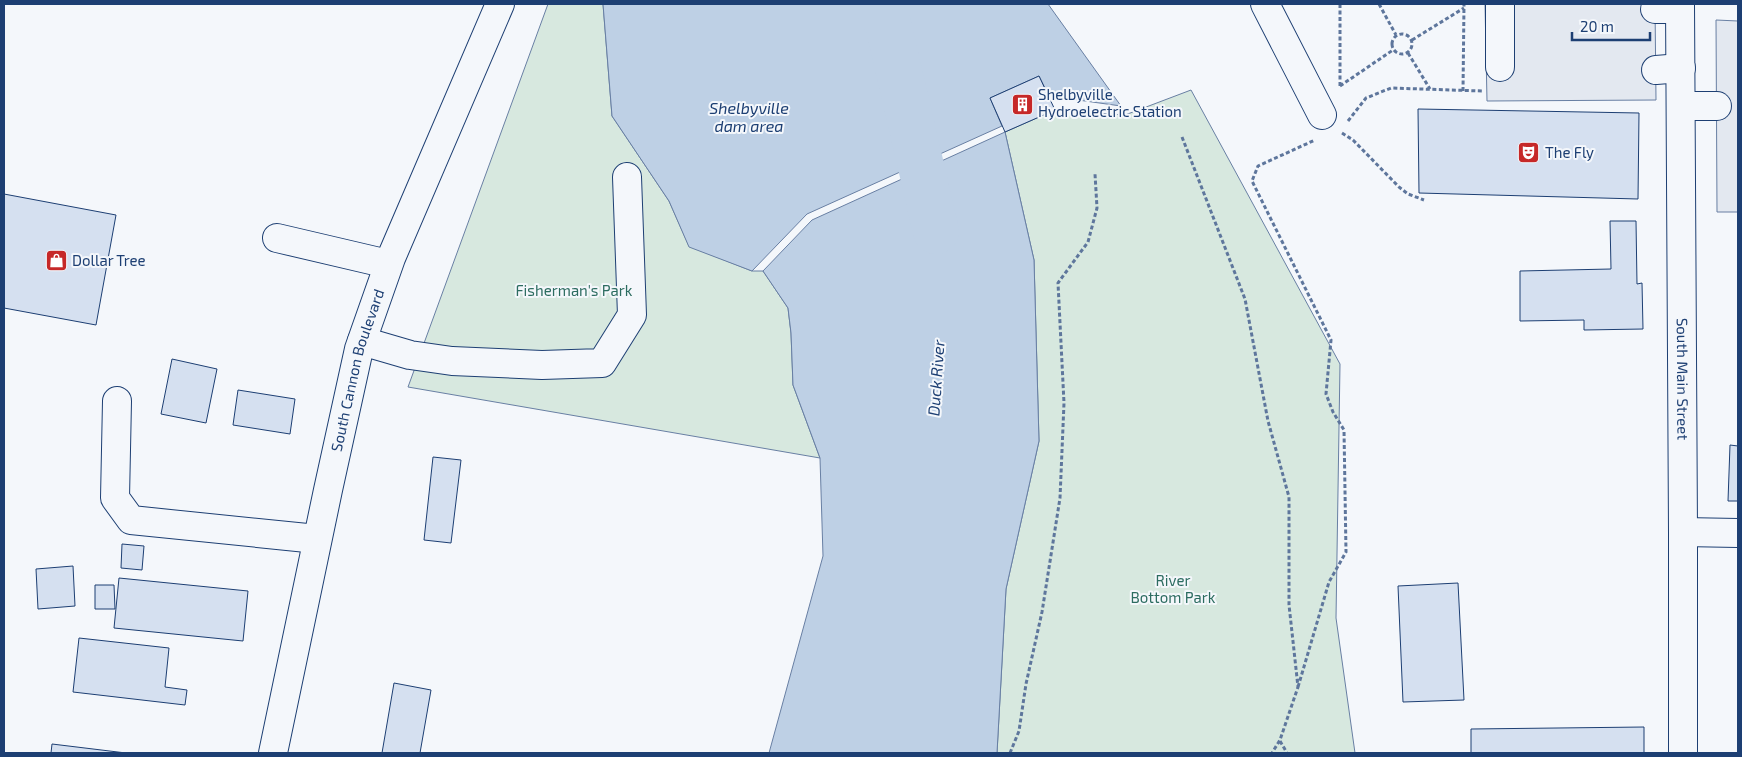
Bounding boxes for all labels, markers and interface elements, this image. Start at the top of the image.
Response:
scale bar [1572,10,1650,42]
text: 20 m [1580,17,1614,35]
place label: Shelbyville Hydroelectric Station [1038,85,1182,120]
building icon: Shelbyville Hydroelectric Station [1010,92,1034,116]
water label: Shelbyville dam area [709,98,789,135]
theatre icon: The Fly [1517,141,1541,165]
place label: The Fly [1545,143,1594,161]
shop icon: Dollar Tree [44,249,68,273]
place label: Dollar Tree [72,251,146,269]
park label: Fisherman's Park [516,281,633,299]
street label: South Cannon Boulevard [327,286,387,453]
street label: South Main Street [1674,318,1692,440]
water label: Duck River [923,338,948,417]
park label: River Bottom Park [1131,571,1216,606]

